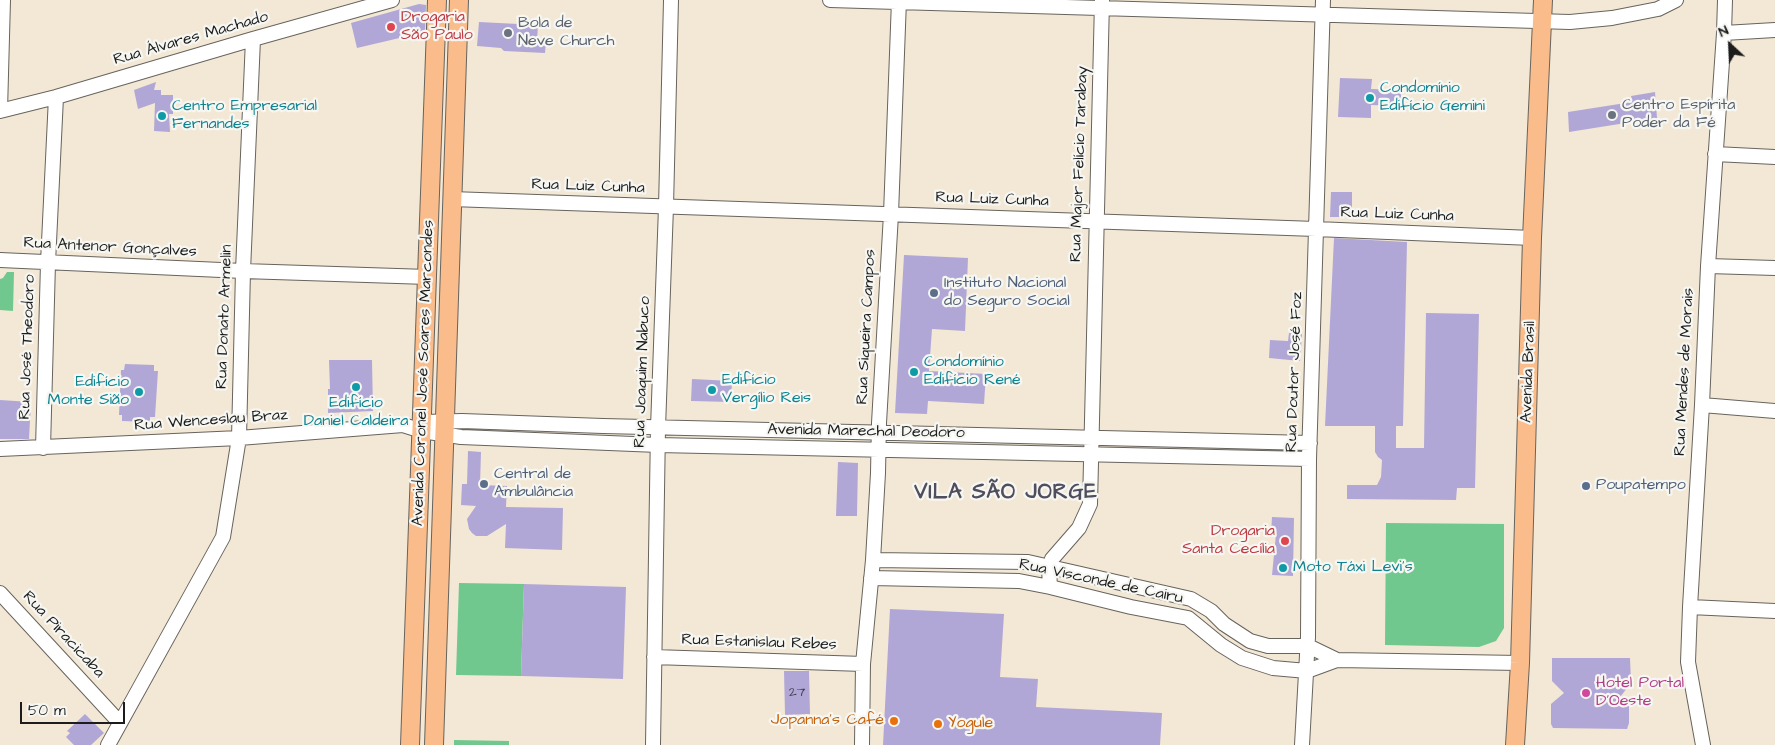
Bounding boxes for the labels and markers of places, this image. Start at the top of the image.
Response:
place label: Drogaria São Paulo [401,8,473,46]
place label: Bola de Neve Church [518,14,614,52]
marker: Drogaria São Paulo [385,21,397,33]
marker: Bola de Neve Church [502,27,514,39]
place label: Condomínio Edifício Gemini [1380,79,1485,117]
marker: Condomínio Edifício Gemini [1364,92,1376,104]
place label: Centro Espírita Poder da Fé [1622,96,1735,134]
place label: Centro Empresarial Fernandes [172,97,317,135]
marker: Centro Espírita Poder da Fé [1606,109,1618,121]
marker: Centro Empresarial Fernandes [156,110,168,122]
place label: Instituto Nacional do Seguro Social [944,274,1070,312]
marker: Instituto Nacional do Seguro Social [928,287,940,299]
place label: Condomínio Edifício René [924,353,1021,391]
marker: Condomínio Edifício René [908,366,920,378]
place label: Edifício Vergílio Reis [722,371,811,409]
place label: Edifício Monte Sião [47,373,129,411]
marker: Edifício Daniel Caldeira [350,381,362,393]
marker: Edifício Vergílio Reis [706,384,718,396]
marker: Edifício Monte Sião [133,386,145,398]
place label: Edifício Daniel Caldeira [304,394,408,432]
place label: Central de Ambulância [494,465,573,503]
place label: Poupatempo [1596,476,1686,496]
marker: Central de Ambulância [478,478,490,490]
marker: Poupatempo [1580,480,1592,492]
place label: Drogaria Santa Cecília [1182,522,1275,560]
marker: Drogaria Santa Cecília [1279,535,1291,547]
place label: Moto Táxi Levi's [1293,558,1413,578]
marker: Moto Táxi Levi's [1277,562,1289,574]
place label: Hotel Portal D'Oeste [1596,674,1684,712]
marker: Hotel Portal D'Oeste [1580,687,1592,699]
place label: Jopanna's Café [771,711,884,731]
place label: Yogule [948,714,993,734]
marker: Jopanna's Café [888,715,900,727]
marker: Yogule [932,718,944,730]

